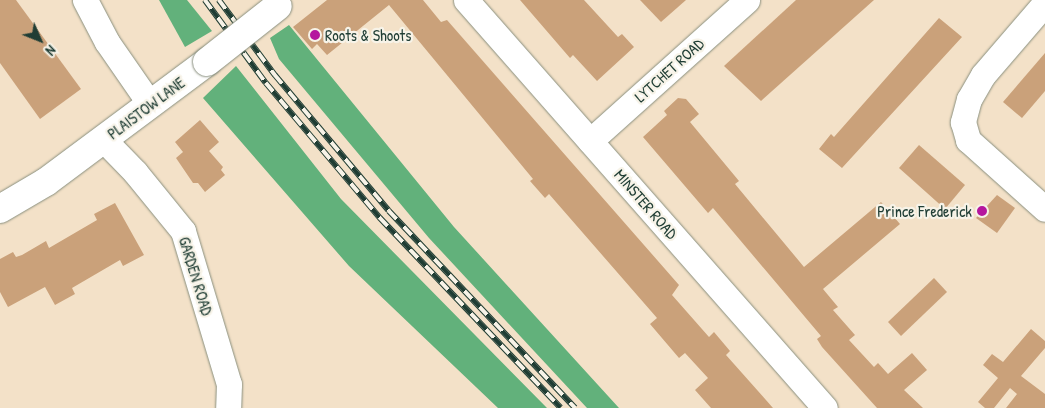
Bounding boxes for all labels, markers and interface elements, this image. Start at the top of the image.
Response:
north arrow [15,15,65,65]
place label: Roots & Shoots [325,25,411,45]
marker: Roots & Shoots [309,29,321,41]
street label: LYTCHET ROAD [630,34,708,106]
text: N [42,41,61,60]
street label: PLAISTOW LANE [104,73,188,143]
street label: MINSTER ROAD [610,165,682,243]
place label: Prince Frederick [877,201,972,221]
marker: Prince Frederick [976,205,988,217]
street label: GARDEN ROAD [175,234,217,318]

